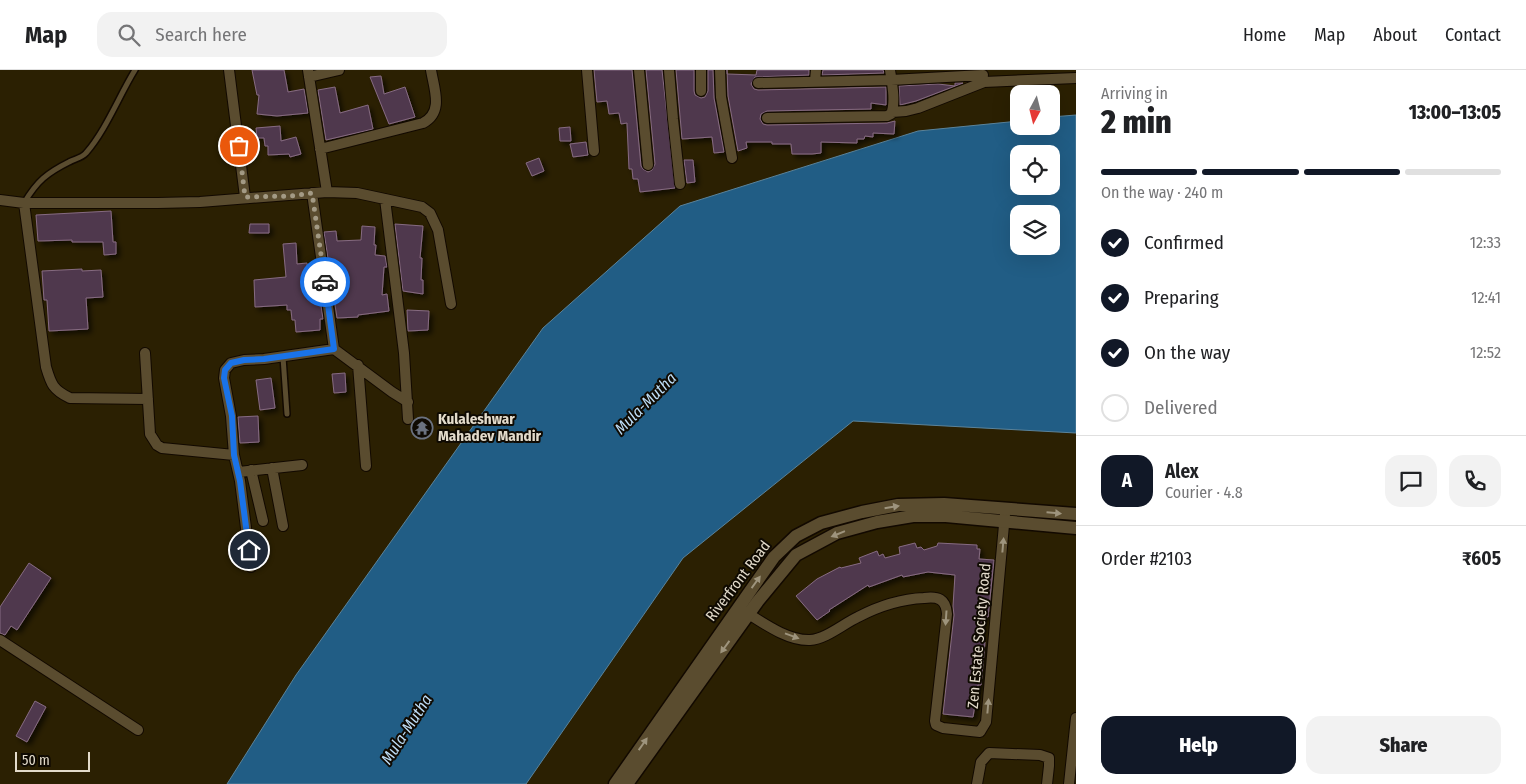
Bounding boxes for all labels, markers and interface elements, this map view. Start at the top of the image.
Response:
search box [97,12,447,57]
text: Map [25,21,67,49]
icon: search [115,21,143,49]
text: Search here [155,23,247,46]
text: Home [1243,24,1286,46]
text: Map [1314,24,1345,46]
text: About [1373,24,1417,46]
text: Contact [1445,24,1501,46]
text: Arriving in [1101,84,1168,103]
north arrow [1010,85,1060,135]
map controls [1010,85,1060,255]
text: 13:00–13:05 [1409,101,1501,124]
text: 2 min [1101,103,1172,141]
pin [218,125,260,167]
icon: bag [225,132,253,160]
button: locate [1010,145,1060,195]
text: On the way · 240 m [1101,183,1223,202]
button: layers [1010,205,1060,255]
icon: check [1101,229,1129,257]
text: Confirmed [1144,231,1224,254]
text: 12:33 [1470,233,1501,252]
courier [300,257,350,307]
icon: car [311,268,339,296]
icon: check [1101,284,1129,312]
text: Preparing [1144,286,1219,309]
text: 12:41 [1471,288,1501,307]
icon: check [1101,339,1129,367]
text: On the way [1144,341,1230,364]
text: 12:52 [1470,343,1501,362]
water label: Mula-Mutha [611,369,680,438]
text: Delivered [1144,396,1218,419]
place label: Kulaleshwar Mahadev Mandir [438,410,542,445]
temple icon: Kulaleshwar Mahadev Mandir [410,416,434,440]
button: chat [1385,455,1437,507]
button: phone [1449,455,1501,507]
text: Alex [1165,460,1199,483]
text: A [1122,469,1132,492]
text: Courier · 4.8 [1165,483,1243,502]
one-way arrow [884,502,900,510]
one-way arrow [1046,509,1062,517]
pin [228,529,270,571]
one-way arrow [830,530,845,538]
icon: home [235,536,263,564]
one-way arrow [999,536,1007,552]
street label: Riverfront Road [702,537,774,625]
text: Order #2103 [1101,547,1192,570]
text: ₹605 [1462,547,1501,570]
street label: Zen Estate Society Road [964,563,994,709]
one-way arrow [751,575,761,589]
one-way arrow [942,611,950,627]
one-way arrow [785,632,800,640]
one-way arrow [720,640,730,653]
water label: Mula-Mutha [377,691,436,768]
one-way arrow [984,698,992,714]
button: Help [1101,716,1296,774]
button: Share [1306,716,1501,774]
one-way arrow [638,737,648,751]
scale bar [15,749,90,772]
text: 50 m [22,752,50,769]

